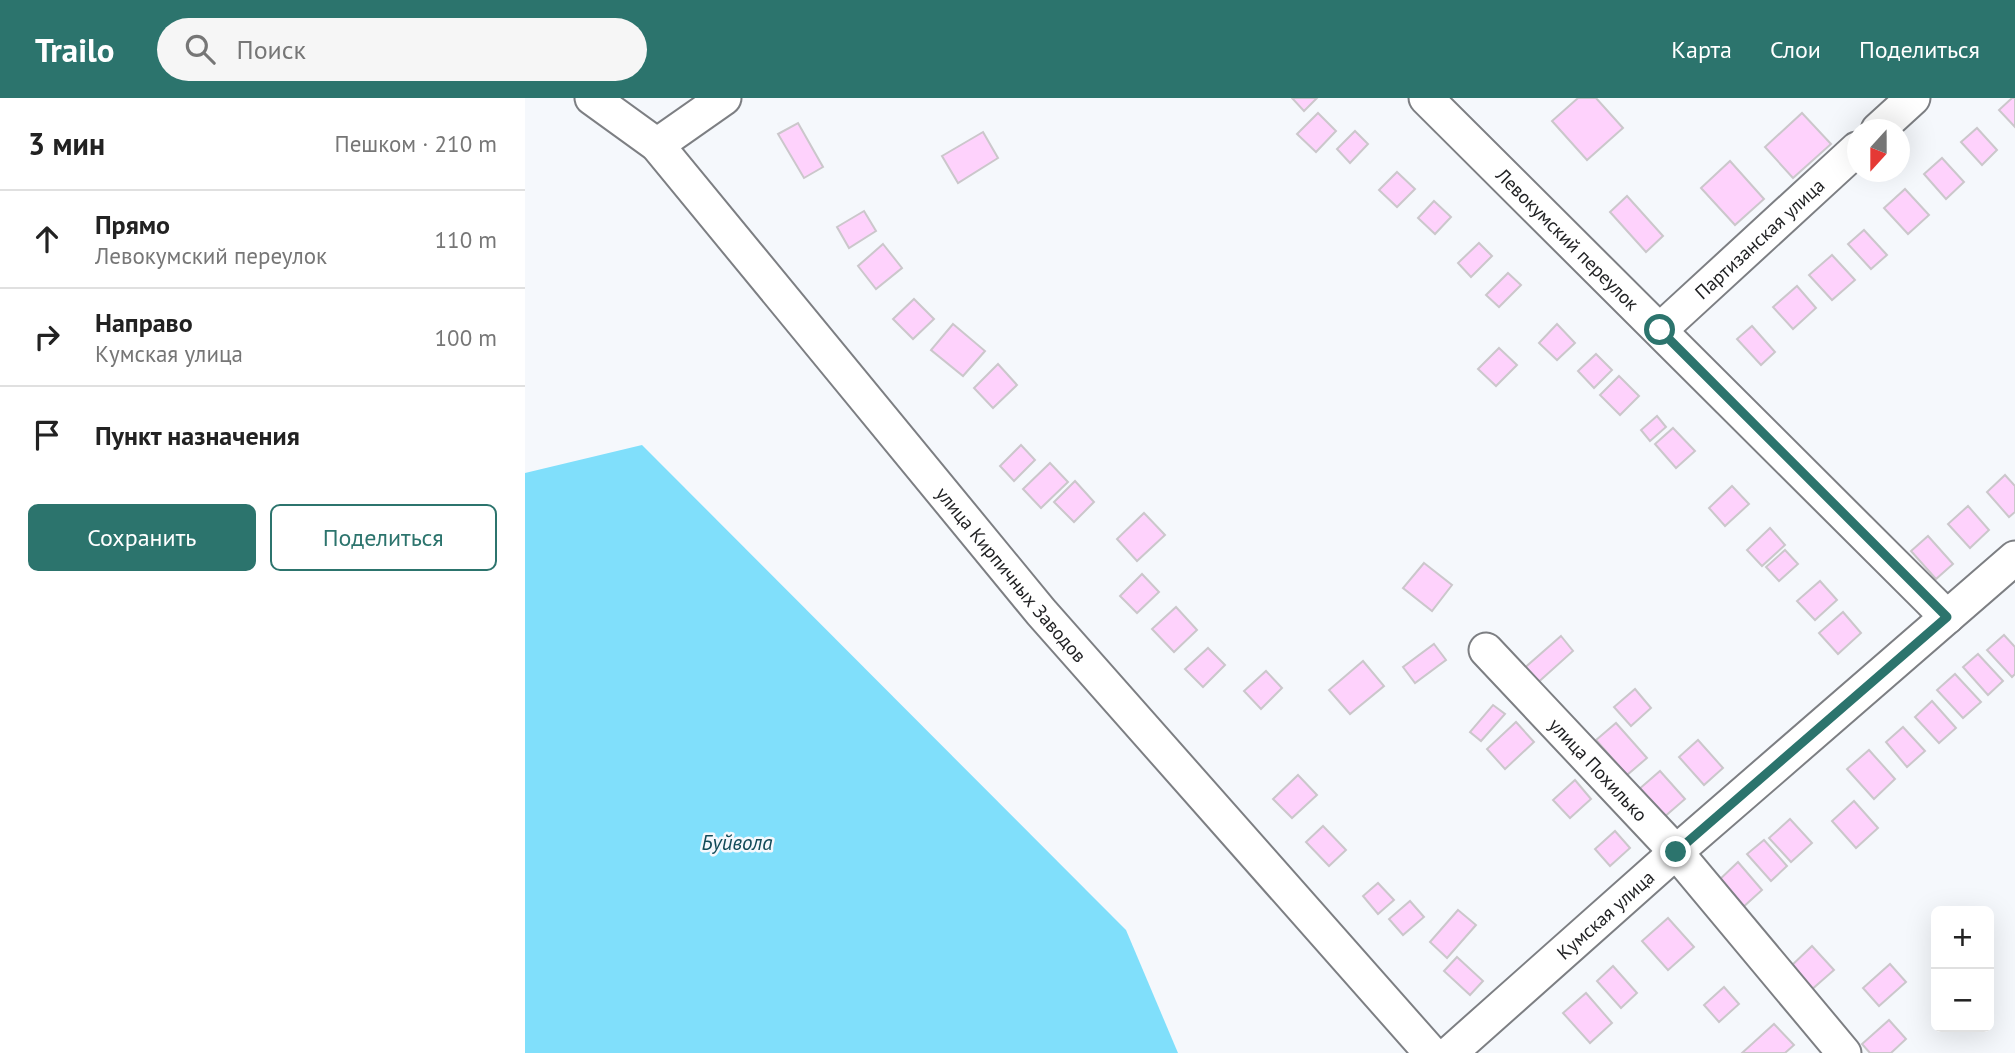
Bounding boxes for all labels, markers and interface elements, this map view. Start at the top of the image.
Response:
search box [157,18,647,81]
text: Trailo [35,28,115,71]
icon: search [181,30,219,68]
text: Поиск [237,33,306,66]
text: Карта [1671,34,1732,65]
text: Слои [1770,34,1821,65]
text: Поделиться [1859,34,1980,65]
north arrow [1847,119,1910,182]
text: 3 мин [28,124,105,163]
text: Пешком · 210 m [334,129,497,158]
street label: Левокумский переулок [1491,162,1644,315]
street label: Партизанская улица [1690,173,1829,304]
text: Прямо [95,208,170,241]
icon: ahead [28,220,66,258]
text: 110 m [435,225,497,254]
text: Левокумский переулок [95,241,327,270]
text: Направо [95,306,193,339]
route start [1644,314,1675,345]
icon: right [28,318,66,356]
text: 100 m [435,323,497,352]
text: Кумская улица [95,339,243,368]
icon: arrive [28,416,66,454]
text: Пункт назначения [95,419,300,452]
street label: улица Кирпичных Заводов [931,482,1092,667]
button: Сохранить [28,504,256,571]
button: Поделиться [270,504,497,571]
street label: улица Похилько [1544,713,1653,826]
water label: Буйвола [701,829,773,856]
route end [1660,836,1691,867]
street label: Кумская улица [1552,865,1659,964]
map controls [1931,906,1994,1032]
button: + [1931,906,1994,969]
button: − [1931,969,1994,1032]

